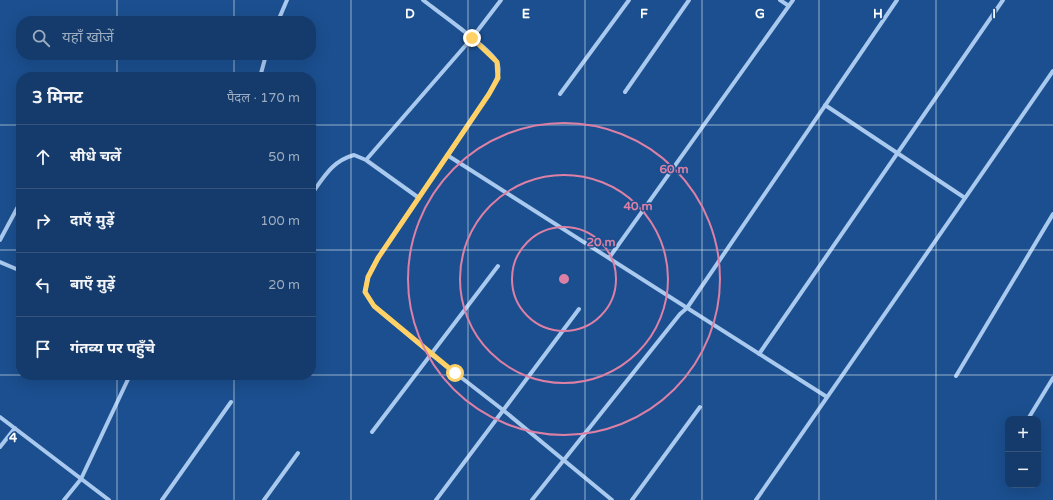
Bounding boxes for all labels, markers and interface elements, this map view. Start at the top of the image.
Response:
text: D [405,6,415,22]
text: E [522,6,530,22]
text: F [640,6,648,22]
text: G [755,6,765,22]
text: H [873,6,883,22]
text: I [992,6,996,22]
search box [16,16,316,60]
icon: search [30,27,52,49]
text: यहाँ खोजें [62,28,114,46]
route end [463,29,481,47]
text: 3 मिनट [32,87,83,108]
text: पैदल · 170 m [227,90,300,106]
icon: ahead [32,146,54,168]
text: सीधे चलें [70,147,121,165]
text: 50 m [268,149,300,165]
text: 60 m [659,162,689,176]
text: 40 m [623,199,653,213]
icon: right [32,210,54,232]
text: दाएँ मुड़ें [70,211,114,229]
text: 100 m [260,213,300,229]
text: 20 m [586,235,616,249]
centre of rings [557,272,571,286]
icon: left [32,274,54,296]
text: बाएँ मुड़ें [70,275,115,293]
text: 20 m [268,277,300,293]
icon: arrive [32,338,54,360]
text: गंतव्य पर पहुँचे [70,339,155,357]
route start [446,364,464,382]
map controls [1005,416,1041,488]
button: + [1005,416,1041,452]
text: 4 [9,430,18,446]
button: − [1005,452,1041,488]

